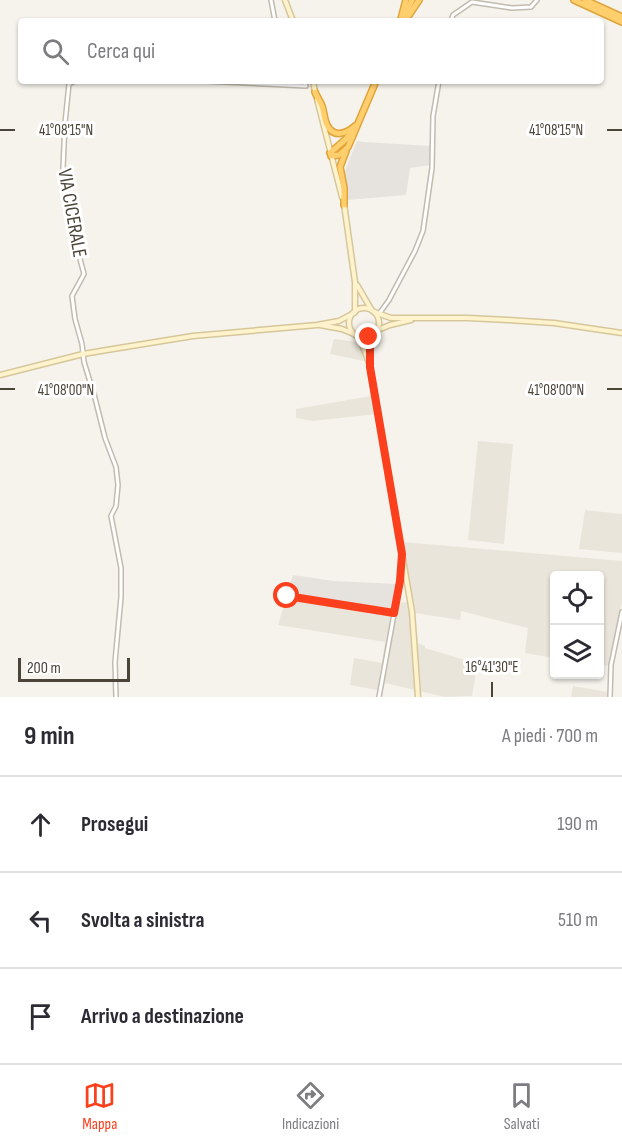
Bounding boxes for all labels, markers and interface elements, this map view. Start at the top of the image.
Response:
search box [18,18,604,84]
icon: search [39,35,72,68]
text: Cerca qui [87,38,155,65]
text: 41°08'15"N [39,121,93,140]
text: 41°08'15"N [529,121,583,140]
street label: VIA CICERALE [52,167,92,259]
route end [355,323,381,349]
text: 41°08'00"N [38,381,94,400]
text: 41°08'00"N [528,381,584,400]
map controls [550,571,604,679]
button: locate [550,571,604,625]
route start [273,582,299,608]
button: layers [550,625,604,679]
scale bar [18,655,130,682]
text: 16°41'30"E [465,658,519,677]
text: 200 m [27,659,61,678]
text: 9 min [24,721,74,752]
text: A piedi · 700 m [502,724,598,748]
icon: ahead [24,808,57,841]
text: Prosegui [81,811,148,838]
text: 190 m [557,812,598,836]
icon: left [24,904,57,937]
text: Svolta a sinistra [81,907,204,934]
text: 510 m [558,908,598,932]
icon: arrive [24,1000,57,1033]
text: Arrivo a destinazione [81,1003,244,1030]
tab: Mappa [82,1079,117,1134]
tab: Indicazioni [282,1079,339,1134]
tab: Salvati [504,1079,540,1134]

